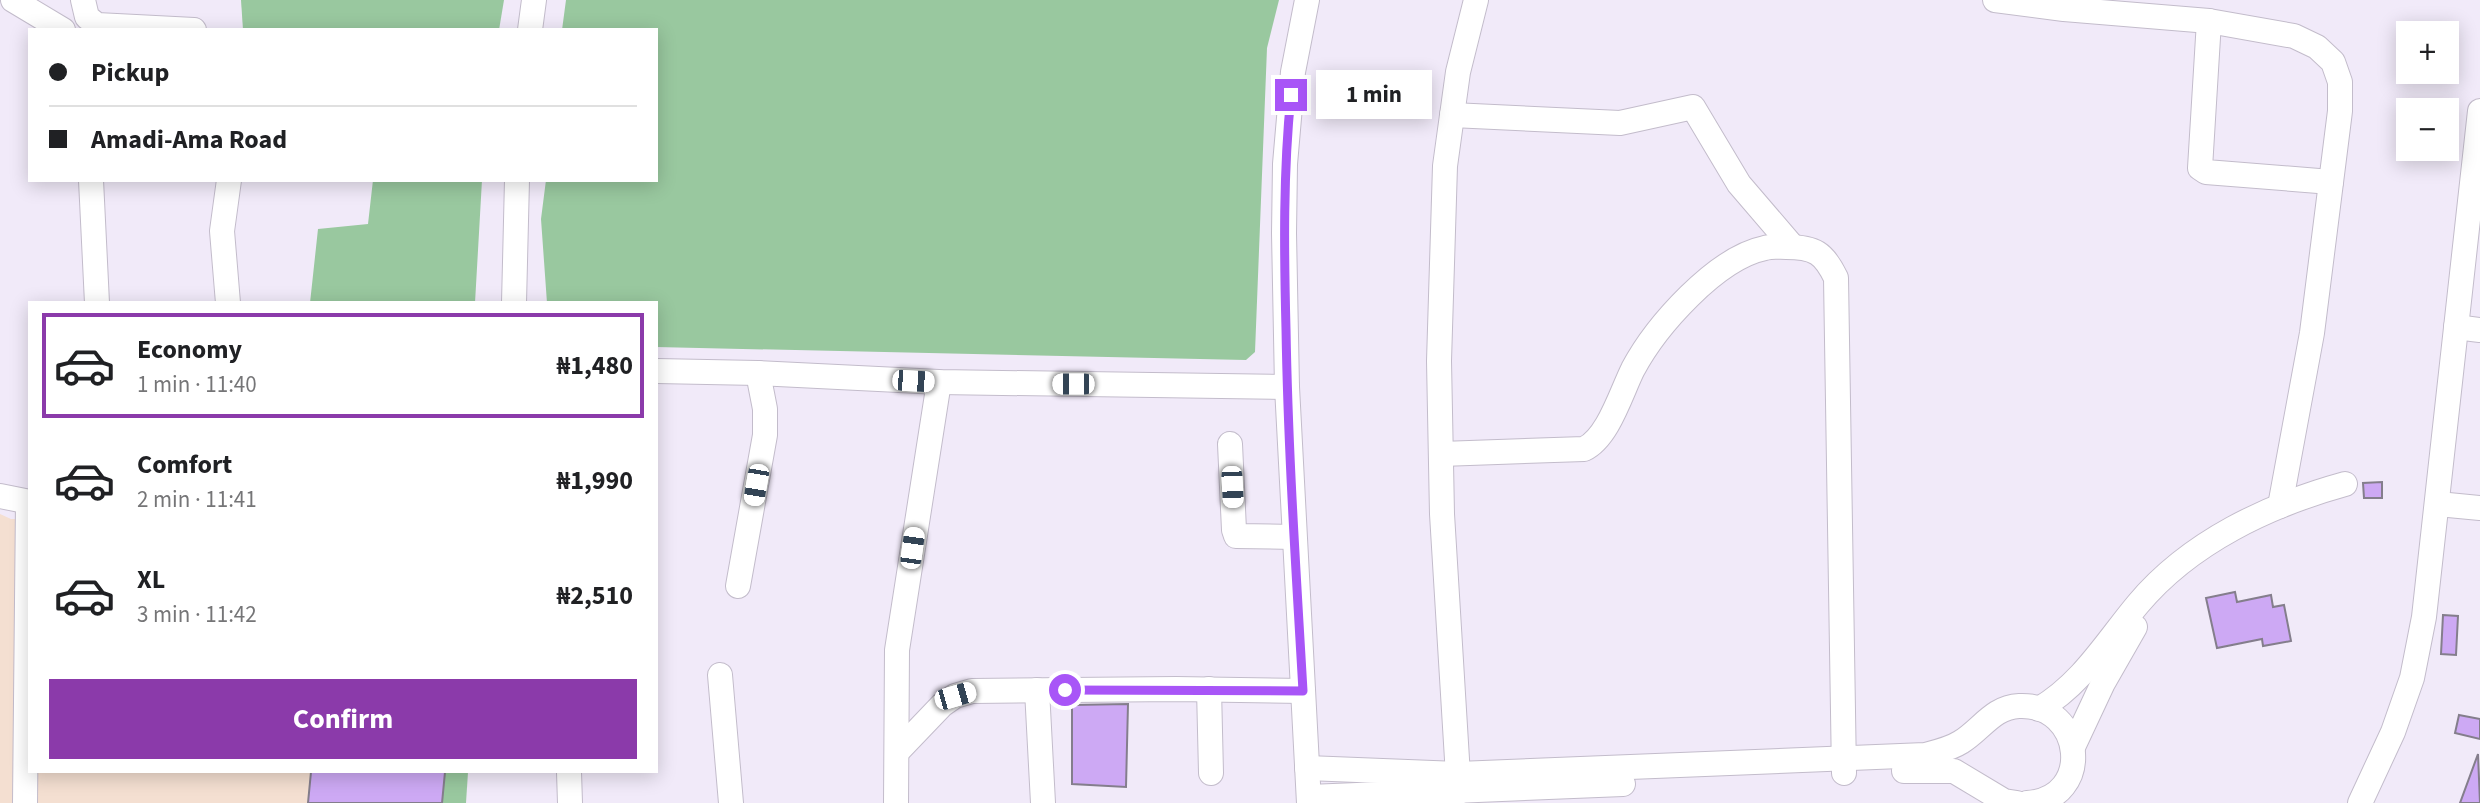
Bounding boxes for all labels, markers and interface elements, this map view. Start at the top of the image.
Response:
map controls [2396,21,2459,161]
button: + [2396,21,2459,84]
text: Pickup [91,54,169,91]
callout: 1 min [1316,70,1431,119]
text: 1 min [1346,78,1402,111]
route end [1275,79,1307,111]
button: − [2396,98,2459,161]
text: Amadi-Ama Road [91,121,287,158]
text: Economy [137,331,242,368]
icon: car [53,334,116,397]
text: ₦1,480 [557,347,633,384]
text: 1 min · 11:40 [137,368,257,401]
car [892,369,935,393]
car [1053,374,1095,395]
text: Comfort [137,446,232,483]
icon: car [53,449,116,512]
text: ₦1,990 [557,462,633,499]
car [743,462,770,508]
car [1221,465,1244,509]
text: 2 min · 11:41 [137,483,257,516]
car [899,526,926,570]
text: XL [137,561,165,598]
icon: car [53,564,116,627]
text: ₦2,510 [557,577,633,614]
text: 3 min · 11:42 [137,598,257,631]
route start [1049,674,1081,706]
button: Confirm [49,679,637,759]
car [932,680,979,712]

